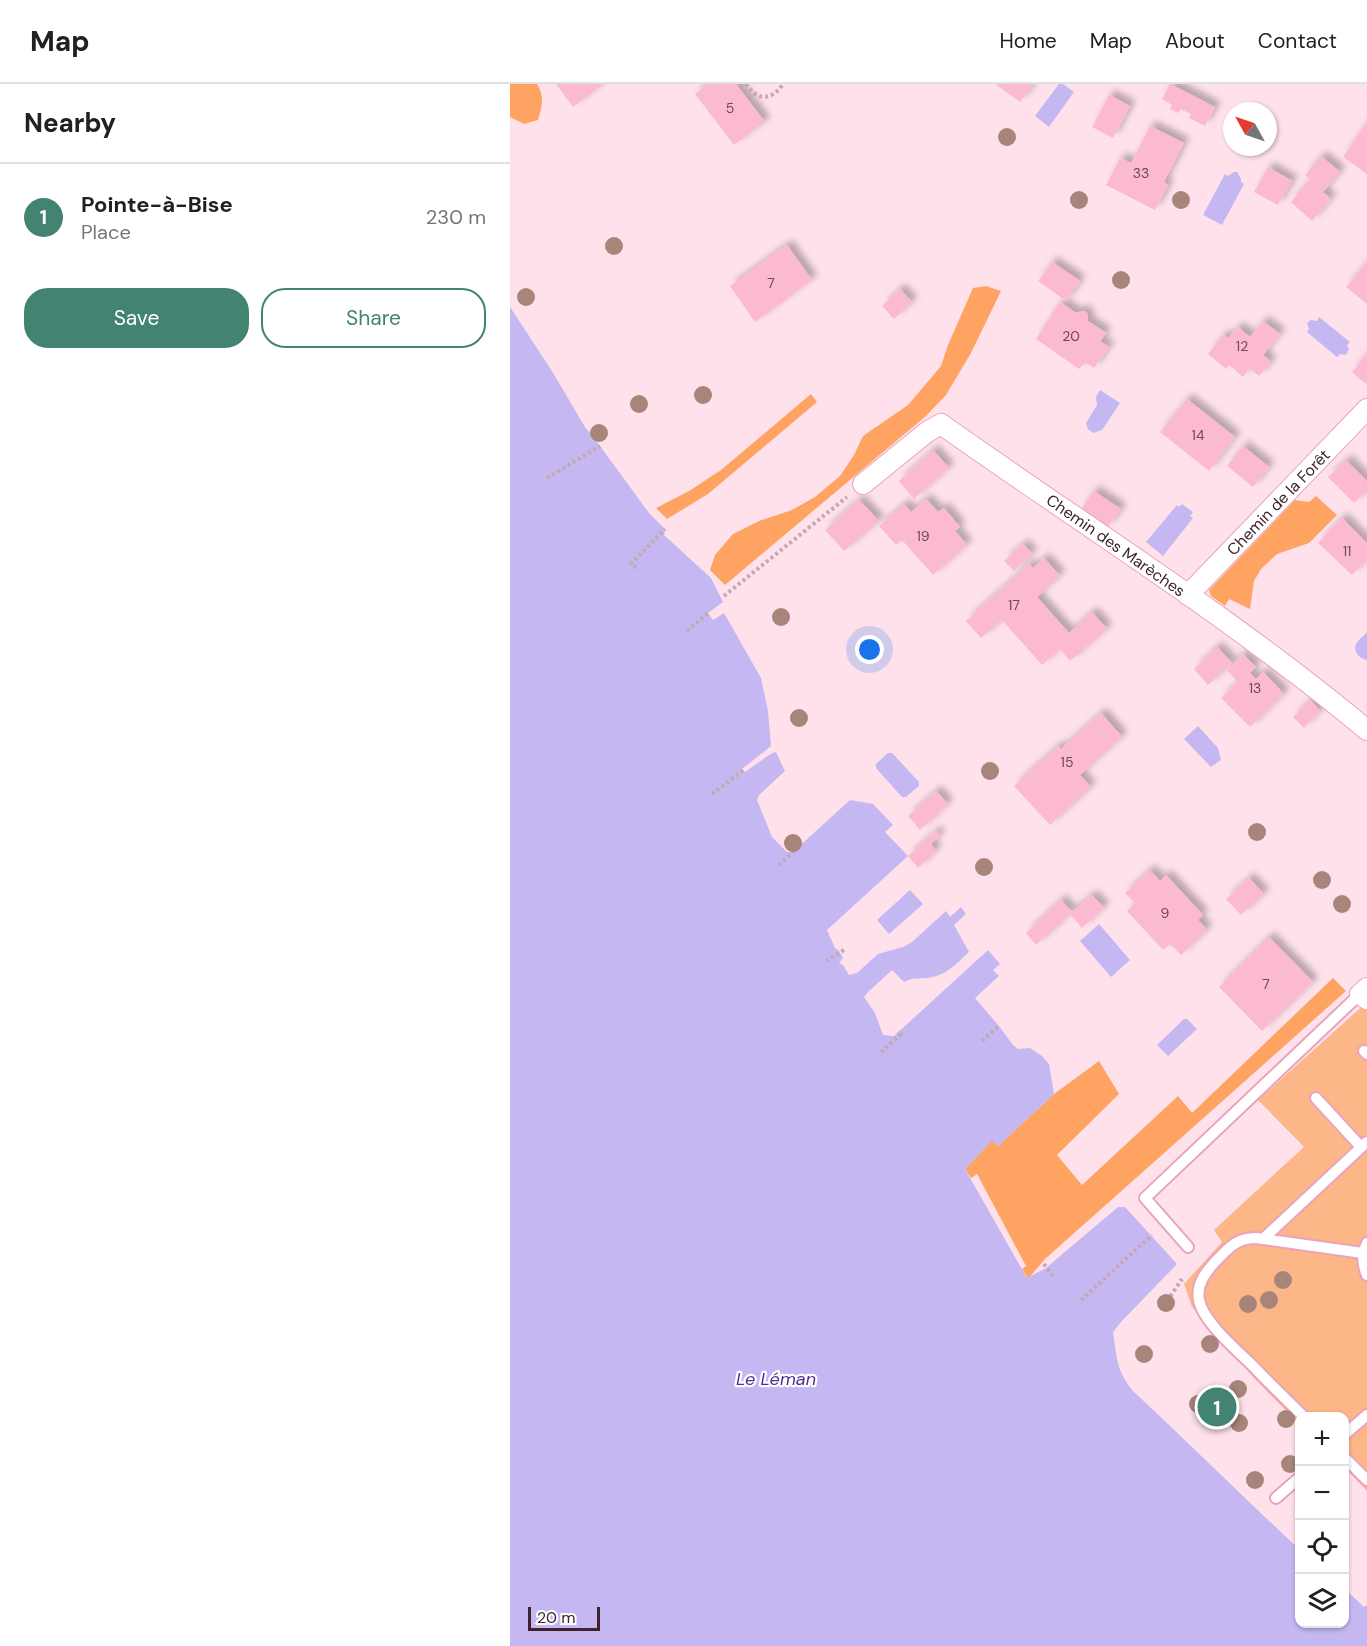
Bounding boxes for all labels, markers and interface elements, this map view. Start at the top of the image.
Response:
text: Map [30,23,90,60]
text: Home [999,27,1057,55]
text: Map [1090,27,1132,55]
text: About [1165,27,1225,55]
text: Contact [1258,27,1337,55]
house number: 5 [726,99,734,117]
north arrow [1223,102,1277,156]
text: Nearby [24,106,116,140]
house number: 33 [1133,164,1149,182]
text: Pointe-à-Bise [81,190,233,219]
text: 1 [40,204,47,230]
text: 230 m [426,204,486,230]
text: Place [81,219,131,245]
house number: 7 [767,274,775,292]
button: Save [24,288,249,348]
button: Share [261,288,486,348]
house number: 20 [1062,327,1080,345]
house number: 12 [1236,337,1248,355]
house number: 14 [1192,426,1205,444]
street label: Chemin de la Forêt [1222,445,1334,560]
street label: Chemin des Marèches [1042,489,1189,601]
house number: 19 [916,527,930,545]
house number: 11 [1343,542,1351,560]
house number: 17 [1008,596,1020,614]
your location [855,635,884,664]
house number: 13 [1249,679,1261,697]
house number: 15 [1061,753,1073,771]
house number: 9 [1161,904,1170,922]
house number: 7 [1262,975,1270,993]
water label: Le Léman [736,1367,816,1391]
pin: 1 [1198,1384,1236,1430]
map controls [1295,1412,1349,1628]
button: + [1295,1412,1349,1466]
button: − [1295,1466,1349,1520]
button: locate [1295,1520,1349,1574]
button: layers [1295,1574,1349,1628]
scale bar [528,1604,600,1632]
text: 20 m [537,1607,576,1628]

